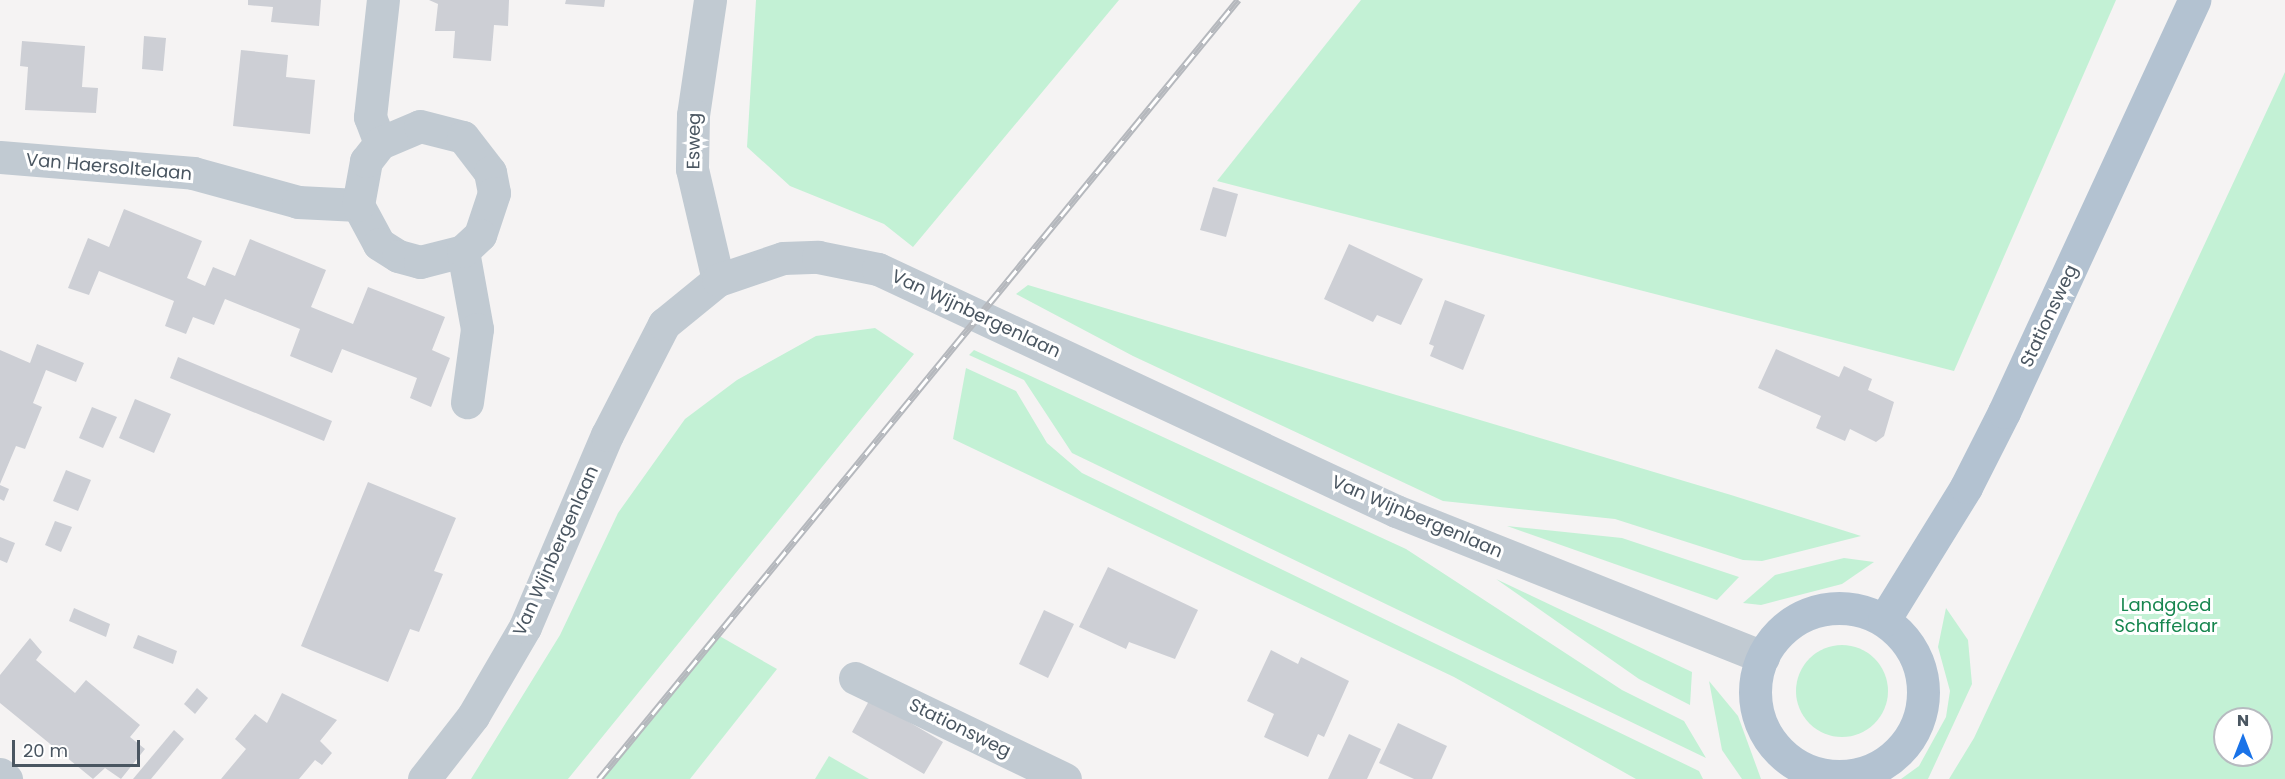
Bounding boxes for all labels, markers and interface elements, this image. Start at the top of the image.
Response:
street label: Esweg [683,112,705,170]
street label: Van Haersoltelaan [25,149,193,185]
street label: Stationsweg [2016,261,2082,371]
street label: Van Wijnbergenlaan [888,265,1064,363]
street label: Van Wijnbergenlaan [509,463,603,639]
street label: Van Wijnbergenlaan [1328,471,1506,563]
park label: Landgoed Schaffelaar [2114,595,2218,638]
street label: Stationsweg [905,694,1015,762]
north arrow [2213,707,2273,767]
text: N [2237,709,2249,732]
scale bar [15,728,142,766]
text: 20 m [23,738,68,763]

